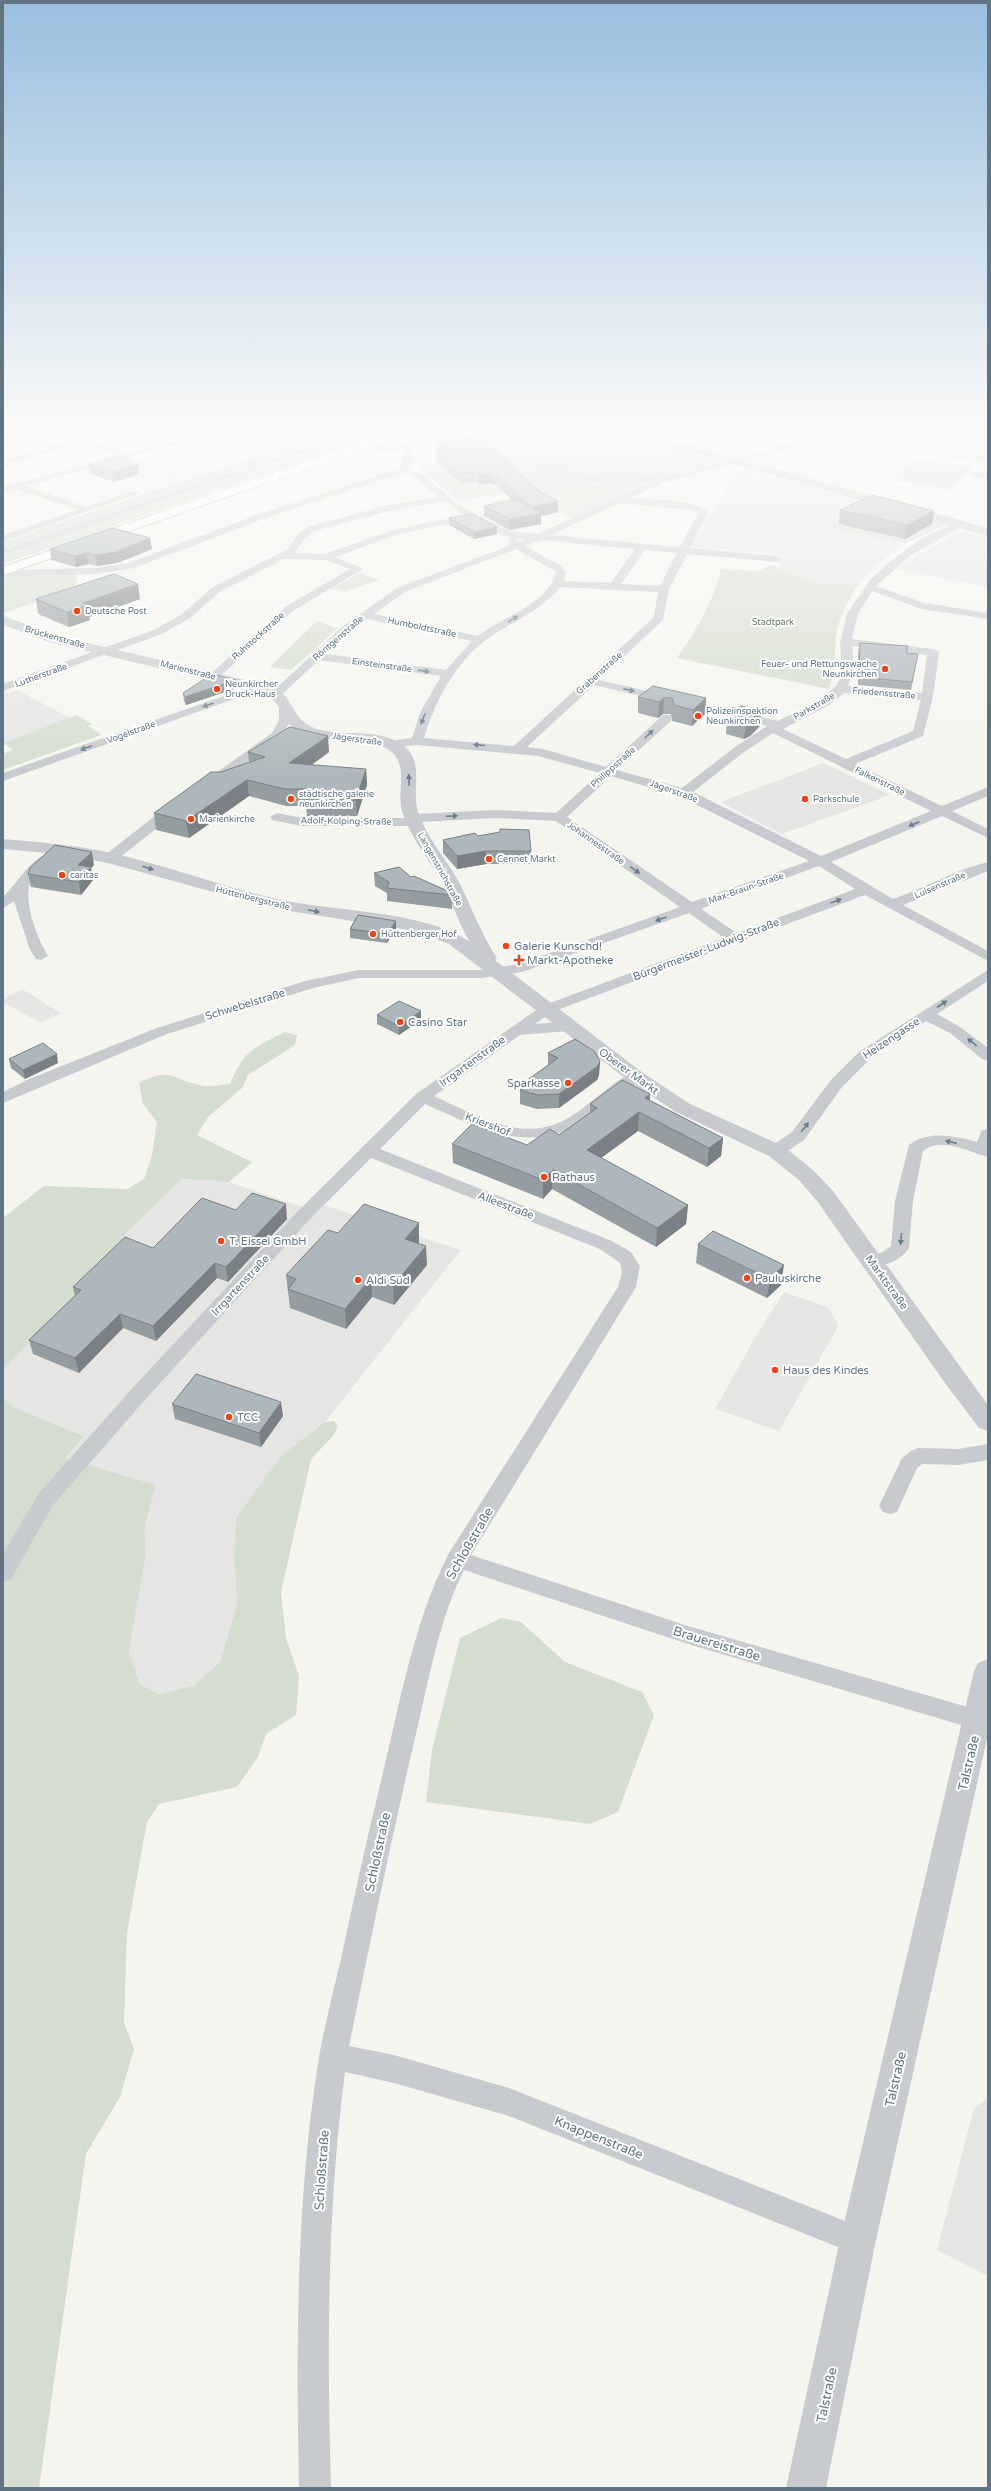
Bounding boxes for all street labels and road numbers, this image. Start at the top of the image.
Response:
street label: Ruhstockstraße [230,610,287,663]
street label: Röntgenstraße [311,613,366,663]
street label: Humboldtstraße [387,615,457,640]
street label: Brückenstraße [24,624,86,651]
street label: Grabenstraße [574,650,625,697]
street label: Einsteinstraße [351,656,413,675]
street label: Marienstraße [159,658,217,683]
street label: Lutherstraße [13,661,69,690]
street label: Friedensstraße [852,685,916,702]
street label: Parkstraße [792,690,837,723]
street label: Vogelstraße [105,719,157,746]
street label: Jägerstraße [331,731,383,748]
street label: Philippstraße [589,744,638,790]
street label: Falkenstraße [853,765,907,798]
street label: Jägerstraße [648,778,699,805]
street label: Adolf-Kolping-Straße [300,815,392,828]
street label: Johannesstraße [565,820,626,867]
street label: Langenstrichstraße [415,831,464,908]
street label: Max-Braun-Straße [707,870,785,907]
street label: Luisenstraße [913,870,967,901]
street label: Hüttenbergstraße [215,884,291,913]
street label: Bürgermeister-Ludwig-Straße [631,915,781,983]
street label: Schwebelstraße [204,986,287,1023]
street label: Heizengasse [861,1015,922,1062]
street label: Irrgartenstraße [437,1033,508,1090]
street label: Oberer Markt [596,1045,661,1097]
street label: Kriershof [463,1110,513,1139]
street label: Alleestraße [476,1189,536,1222]
street label: Irrgartenstraße [209,1252,272,1318]
street label: Marktstraße [863,1253,911,1312]
street label: Schloßstraße [443,1505,497,1582]
street label: Brauereistraße [671,1623,762,1665]
street label: Talstraße [955,1734,983,1792]
street label: Schloßstraße [362,1811,394,1893]
street label: Talstraße [882,2050,910,2108]
street label: Knappenstraße [552,2113,645,2163]
street label: Schloßstraße [311,2129,333,2211]
street label: Talstraße [813,2366,841,2424]

